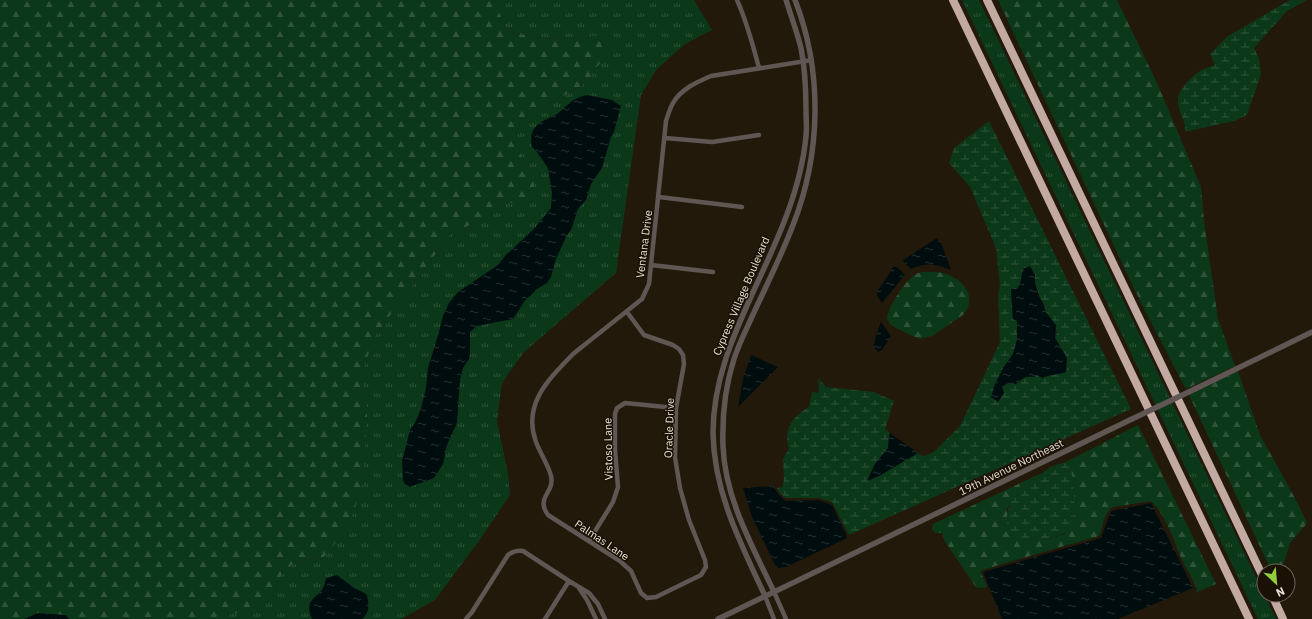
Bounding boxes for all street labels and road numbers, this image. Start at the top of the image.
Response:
street label: Ventana Drive [633,209,655,279]
street label: Cypress Village Boulevard [710,235,772,357]
street label: Oracle Drive [661,398,677,458]
street label: Vistoso Lane [600,418,616,480]
street label: 19th Avenue Northeast [957,436,1066,498]
street label: Palmas Lane [572,517,632,563]

